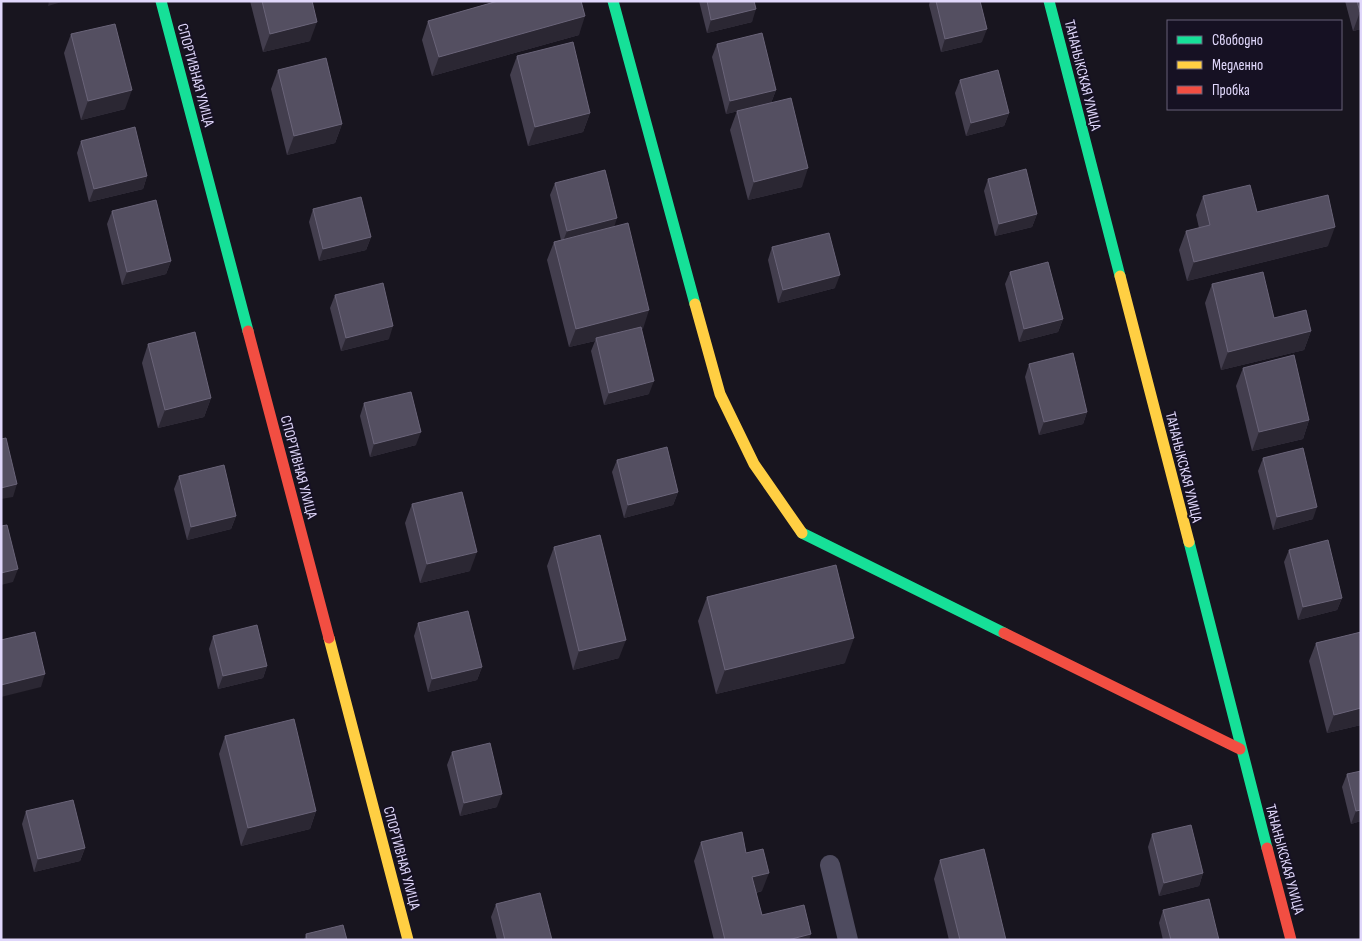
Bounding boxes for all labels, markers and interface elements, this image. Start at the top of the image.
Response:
street label: ТАНАНЫКСКАЯ УЛИЦА [1060,18,1106,133]
legend [1167,20,1342,110]
street label: СПОРТИВНАЯ УЛИЦА [173,21,219,129]
text: Свободно [1212,31,1263,50]
text: Медленно [1212,56,1263,75]
text: Пробка [1212,81,1250,100]
street label: ТАНАНЫКСКАЯ УЛИЦА [1161,410,1207,525]
street label: СПОРТИВНАЯ УЛИЦА [276,413,322,521]
street label: ТАНАНЫКСКАЯ УЛИЦА [1261,802,1308,917]
street label: СПОРТИВНАЯ УЛИЦА [379,804,425,912]

